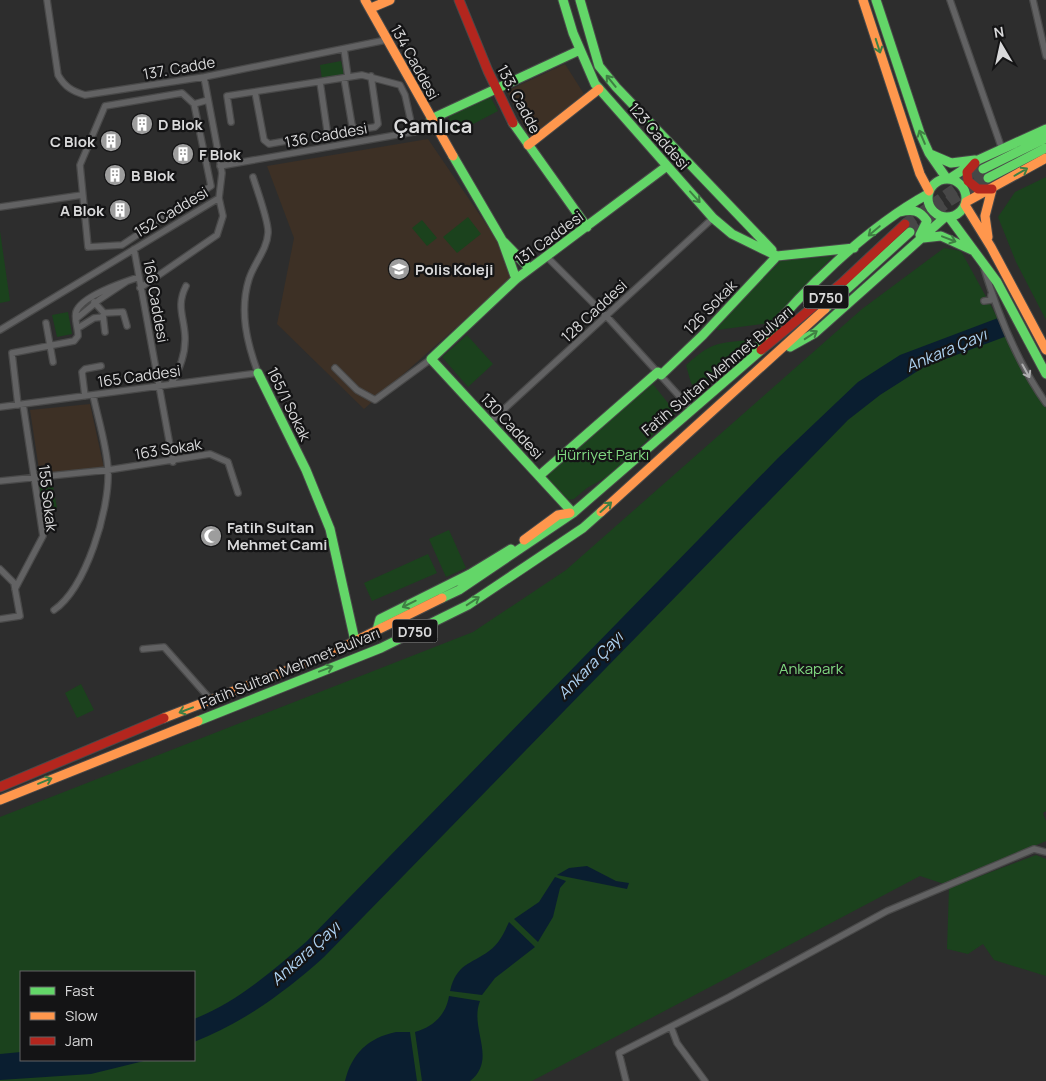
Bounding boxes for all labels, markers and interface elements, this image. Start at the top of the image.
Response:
north arrow [976,20,1026,70]
street label: 134 Caddesi [386,21,444,103]
text: N [992,21,1005,42]
one-way arrow [874,38,883,54]
street label: 137. Cadde [141,51,217,85]
street label: 133. Cadde [492,61,546,137]
one-way arrow [606,74,617,87]
street label: 123 Caddesi [624,98,694,174]
building icon: D Blok [130,112,154,136]
district label: Çamlıca [394,112,472,139]
place label: D Blok [158,114,203,135]
street label: 136 Caddesi [283,117,369,153]
building icon: C Blok [99,129,123,153]
one-way arrow [917,130,927,145]
place label: C Blok [50,131,96,152]
building icon: F Blok [171,142,195,166]
place label: F Blok [199,144,242,165]
building icon: B Blok [103,163,127,187]
place label: B Blok [131,165,175,186]
one-way arrow [1014,167,1029,177]
street label: 152 Caddesi [130,182,212,242]
one-way arrow [689,191,701,204]
building icon: A Blok [108,198,132,222]
place label: A Blok [60,200,105,221]
street label: 131 Caddesi [510,206,588,270]
one-way arrow [868,226,881,237]
one-way arrow [941,235,956,244]
school or university icon: Polis Koleji [387,257,411,281]
street label: 166 Caddesi [138,258,174,344]
place label: Polis Koleji [415,259,493,280]
street label: 128 Caddesi [556,275,632,347]
street label: 126 Sokak [679,275,742,339]
road number: D750 [804,286,848,308]
street label: Fatih Sultan Mehmet Bulvarı [637,301,797,441]
water label: Ankara Çayı [902,323,991,377]
one-way arrow [804,329,818,340]
street label: 165 Caddesi [96,360,182,392]
one-way arrow [1022,363,1032,377]
street label: 165/1 Sokak [262,364,316,445]
street label: 130 Caddesi [476,388,548,464]
street label: 163 Sokak [133,433,204,465]
park label: Hürriyet Parkı [557,444,649,465]
street label: 155 Sokak [33,463,63,533]
one-way arrow [599,501,612,513]
place label: Fatih Sultan Mehmet Cami [227,517,328,555]
mosque icon: Fatih Sultan Mehmet Cami [199,524,223,548]
one-way arrow [466,596,480,606]
one-way arrow [402,600,417,609]
road number: D750 [392,620,438,642]
street label: Fatih Sultan Mehmet Bulvarı [197,622,383,714]
water label: Ankara Çayı [552,626,629,704]
park label: Ankapark [779,658,844,679]
one-way arrow [318,664,333,674]
one-way arrow [179,706,194,715]
one-way arrow [37,776,52,785]
water label: Ankara Çayı [266,915,345,990]
legend [20,971,195,1061]
text: Fast [65,980,94,1001]
text: Slow [65,1005,98,1026]
text: Jam [65,1030,93,1051]

